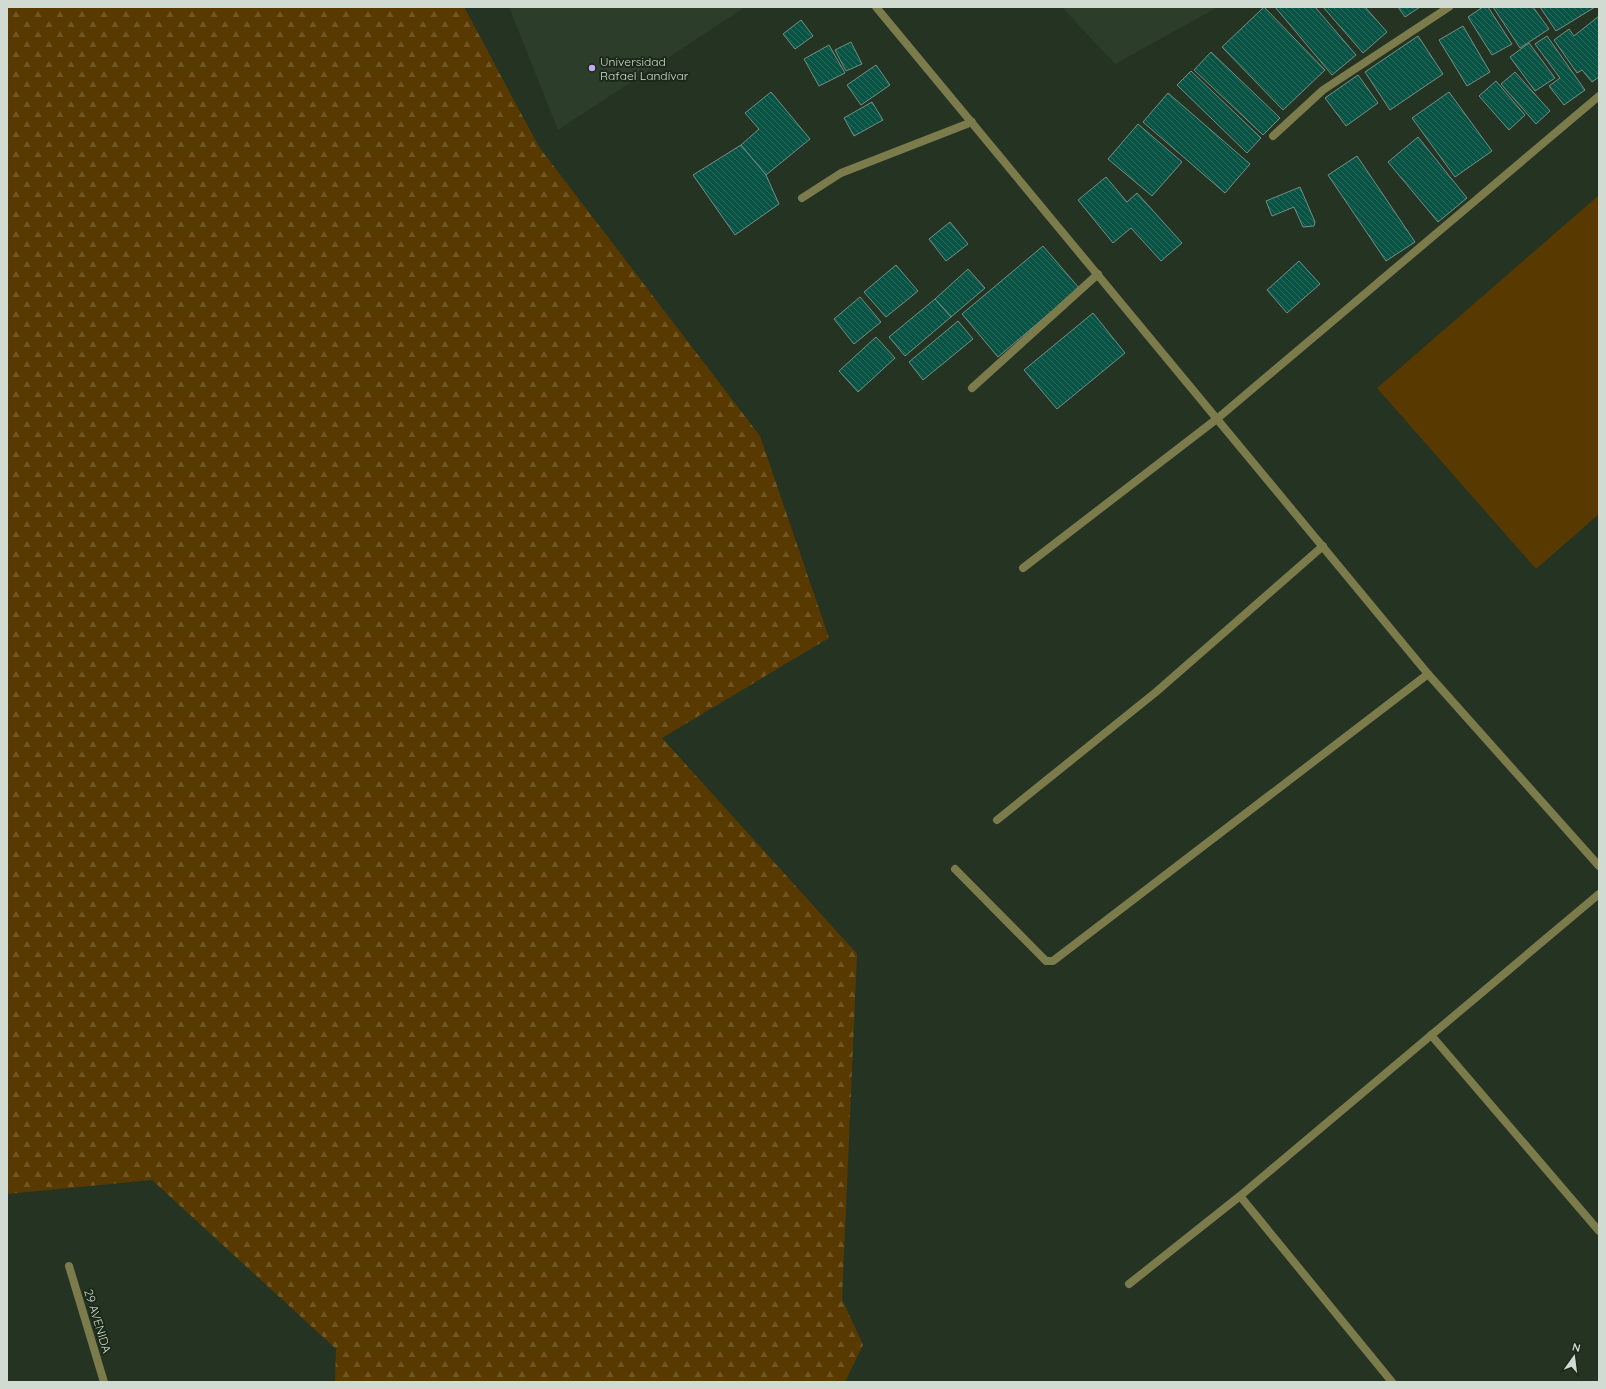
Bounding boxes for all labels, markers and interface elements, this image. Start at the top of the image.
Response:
place label: Universidad Rafael Landívar [600,54,689,83]
marker: Universidad Rafael Landívar [587,63,597,73]
street label: 29 AVENIDA [81,1287,115,1355]
north arrow [1554,1337,1594,1377]
text: N [1571,1340,1582,1355]

